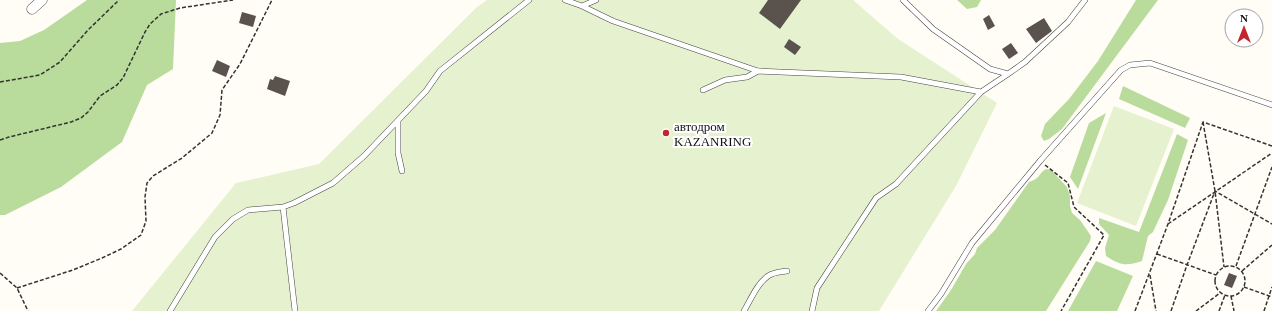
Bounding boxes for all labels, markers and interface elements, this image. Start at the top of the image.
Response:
north arrow [1224,8,1264,48]
text: N [1240,12,1248,24]
place label: автодром KAZANRING [674,119,751,149]
marker: автодром KAZANRING [661,128,671,138]

